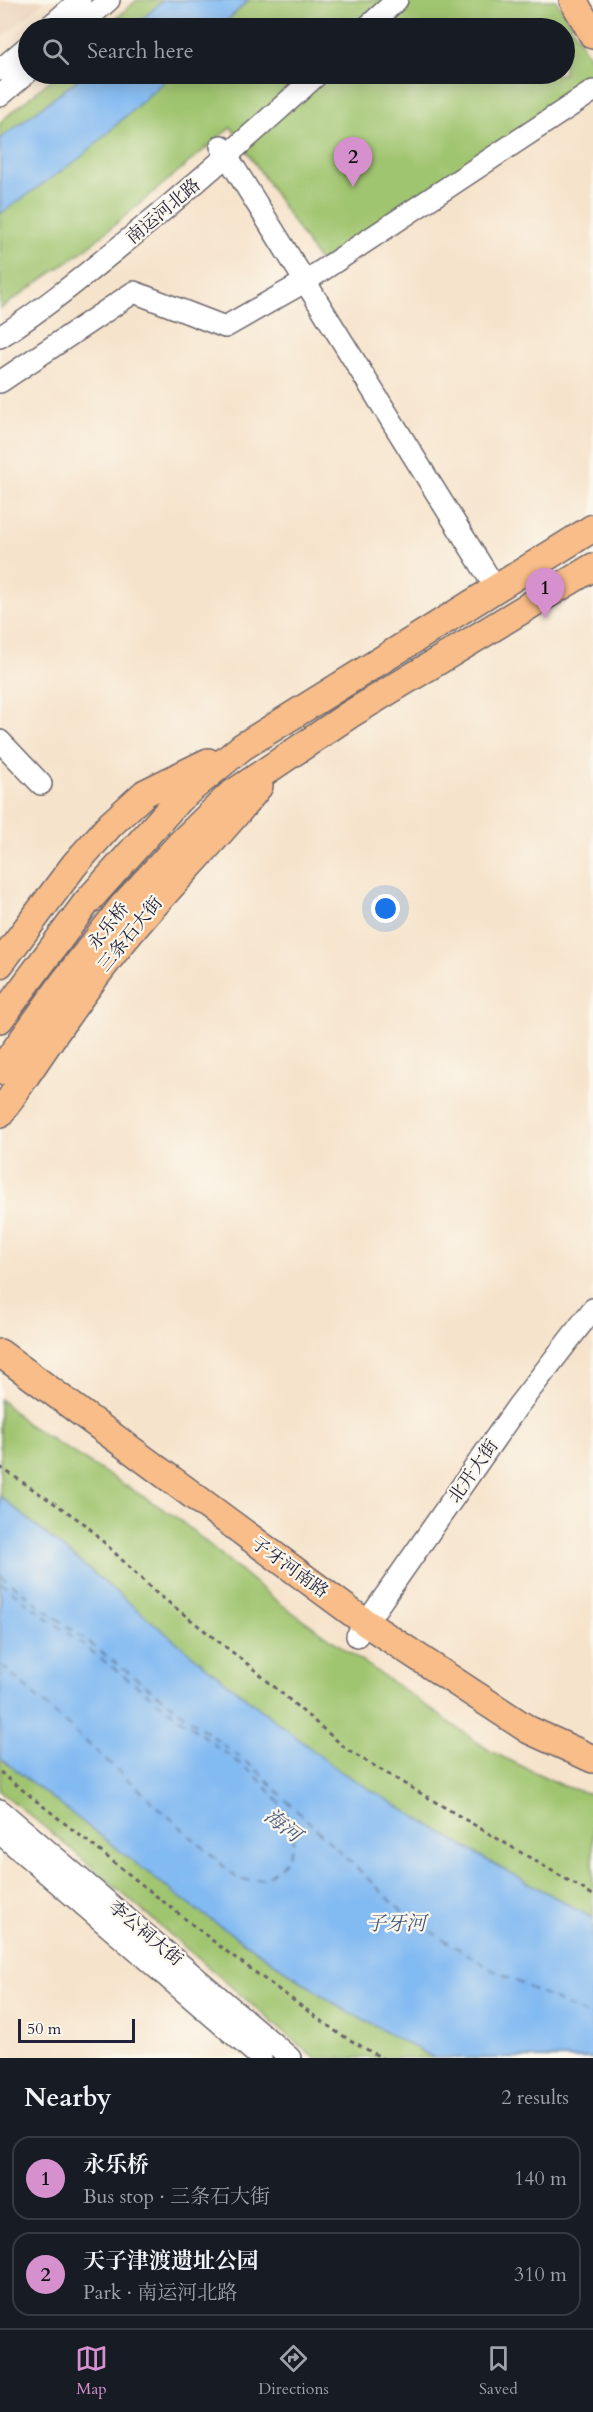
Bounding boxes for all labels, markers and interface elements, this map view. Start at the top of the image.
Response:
search box [18,18,575,84]
icon: search [39,35,72,68]
text: Search here [87,36,194,66]
pin: 2 [334,138,372,187]
street label: 南运河北路 [121,173,206,250]
pin: 1 [526,568,564,618]
street label: 三条石大街 [92,891,168,977]
your location [371,894,400,923]
street label: 永乐桥 [82,897,135,955]
street label: 北开大街 [443,1435,504,1508]
street label: 子牙河南路 [246,1531,333,1604]
water label: 海河 [259,1802,309,1850]
street label: 李公祠大街 [103,1895,188,1972]
water label: 子牙河 [366,1910,429,1937]
scale bar [18,2016,135,2044]
text: 50 m [27,2018,61,2040]
text: Nearby [24,2080,112,2115]
text: 2 results [501,2084,569,2111]
text: 永乐桥 [83,2150,149,2180]
text: 1 [40,2165,51,2192]
text: 140 m [514,2165,567,2192]
text: Bus stop · 三条石大街 [83,2183,270,2210]
text: 天子津渡遗址公园 [83,2246,259,2276]
text: 2 [40,2261,51,2288]
text: 310 m [514,2261,567,2288]
text: Park · 南运河北路 [83,2279,237,2306]
tab: Map [75,2342,108,2400]
tab: Directions [258,2342,329,2400]
tab: Saved [479,2342,518,2400]

